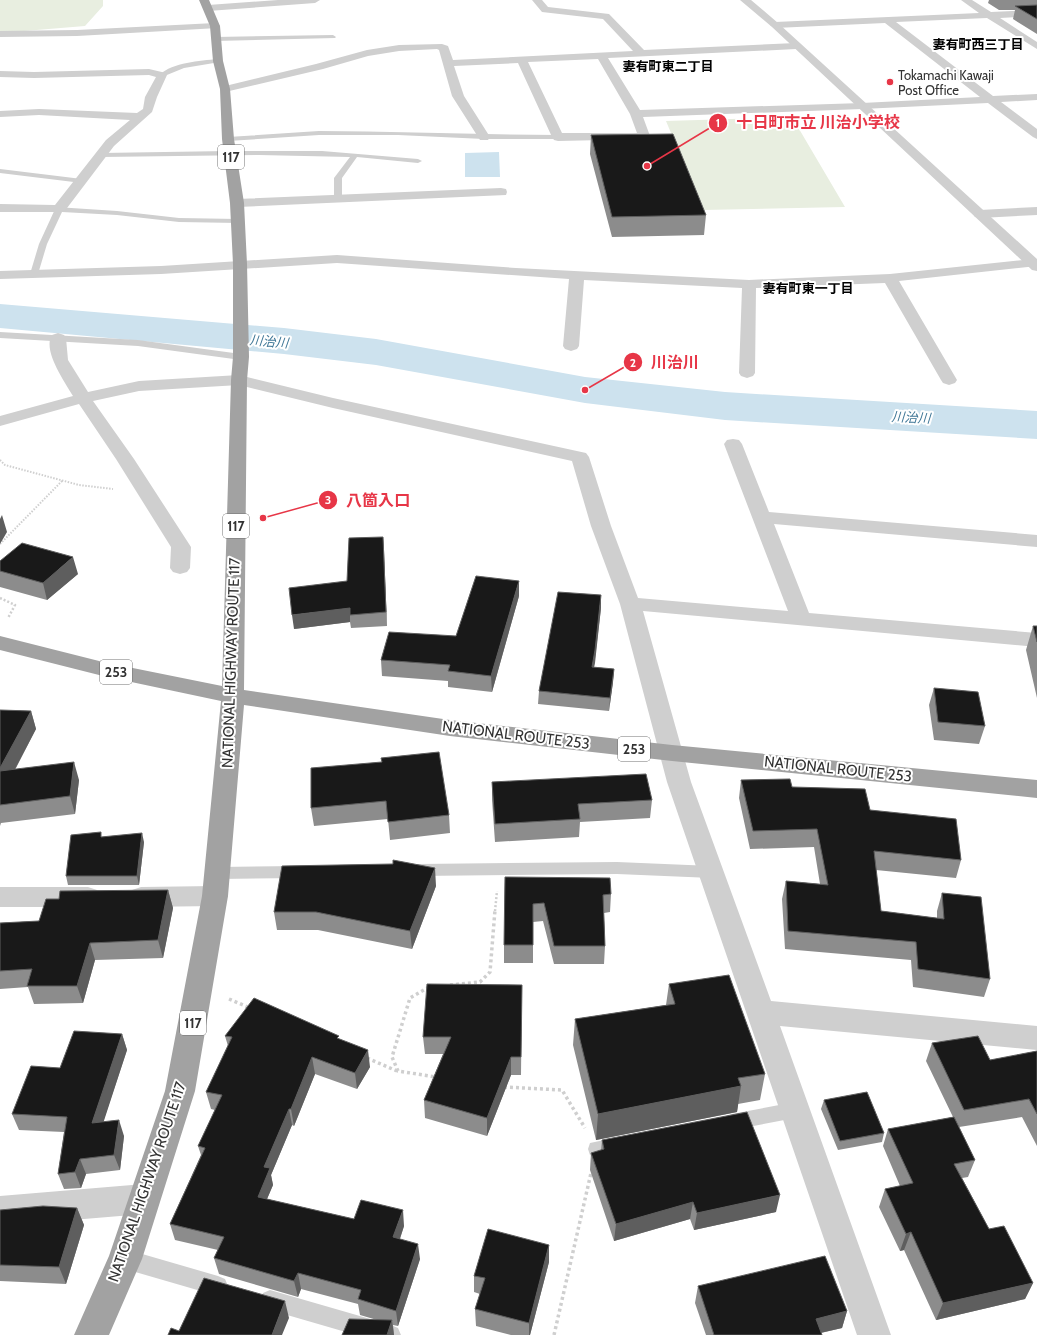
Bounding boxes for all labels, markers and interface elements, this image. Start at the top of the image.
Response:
district label: 妻有町西三丁目 [932,36,1024,52]
district label: 妻有町東二丁目 [622,58,714,74]
place label: Tokamachi Kawaji Post Office [898,67,994,98]
marker: Tokamachi Kawaji Post Office [885,77,895,87]
callout: 十日町市立 川治小学校 [708,109,907,137]
text: 十日町市立 川治小学校 [736,113,900,132]
text: 1 [716,115,720,130]
road number: 117 [218,145,244,169]
district label: 妻有町東一丁目 [762,280,854,296]
water label: 川治川 [249,331,291,351]
callout: 川治川 [623,348,707,376]
text: 川治川 [651,353,699,372]
text: 2 [630,355,636,370]
water label: 川治川 [891,408,933,426]
callout: 八箇入口 [318,486,418,514]
text: 八箇入口 [346,491,410,510]
text: 3 [325,492,331,507]
road number: 117 [223,514,249,538]
street label: NATIONAL HIGHWAY ROUTE 117 [218,557,244,768]
road number: 253 [100,660,132,684]
street label: NATIONAL ROUTE 253 [441,717,591,753]
road number: 253 [618,737,650,761]
street label: NATIONAL ROUTE 253 [763,752,913,786]
road number: 117 [180,1011,206,1035]
street label: NATIONAL HIGHWAY ROUTE 117 [104,1079,190,1284]

